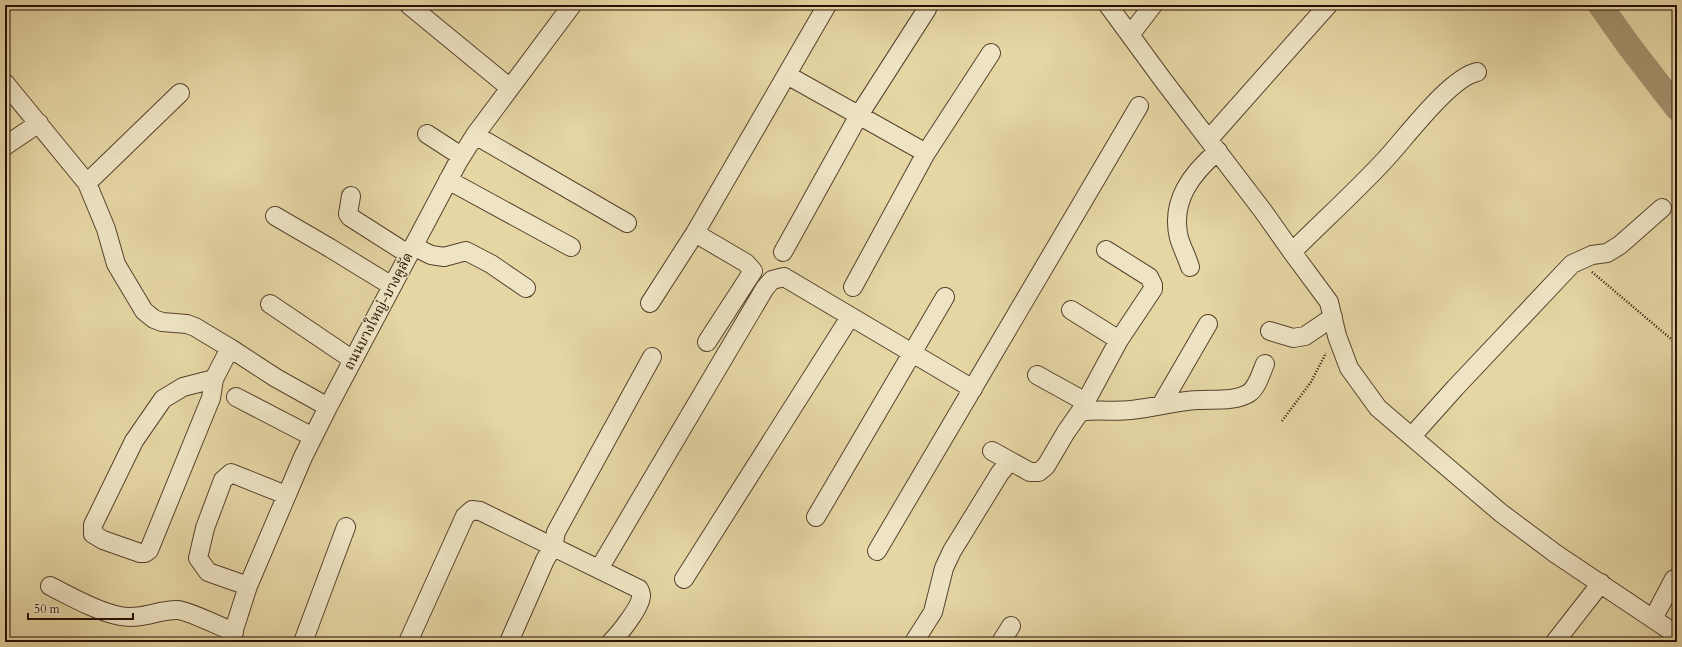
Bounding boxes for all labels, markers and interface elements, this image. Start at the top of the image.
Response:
street label: ถนนบางใหญ่-บางคูลัด [338,249,418,373]
scale bar [28,595,133,621]
text: 50 m [34,601,61,617]

